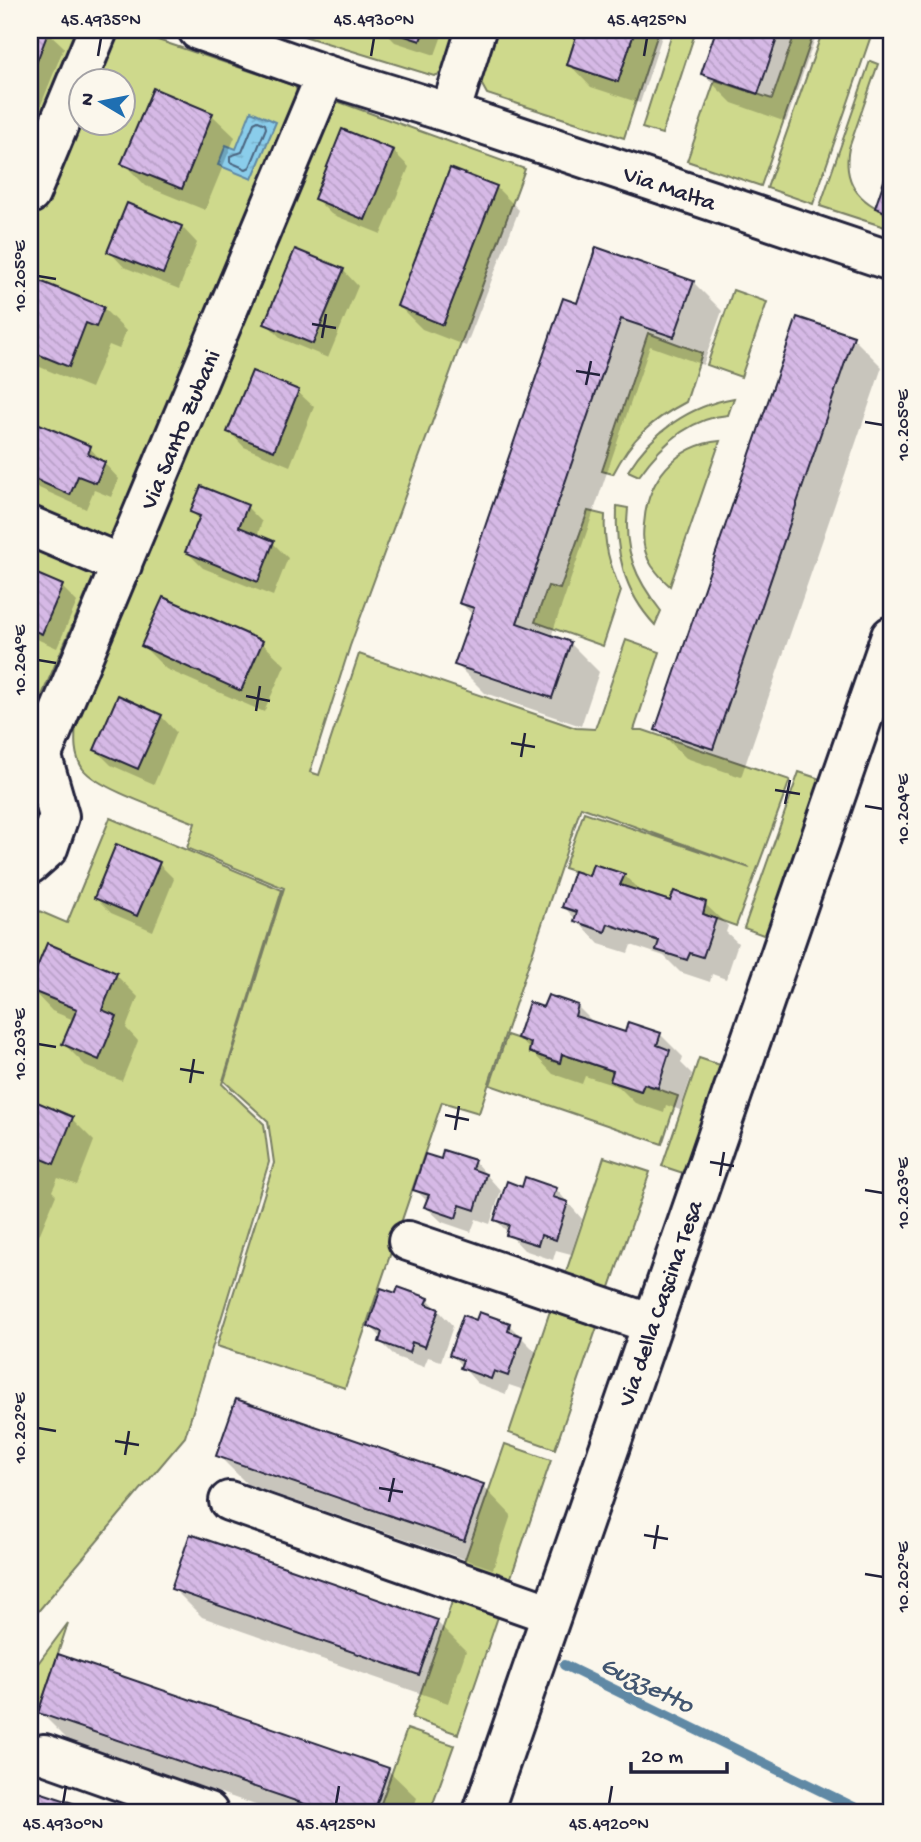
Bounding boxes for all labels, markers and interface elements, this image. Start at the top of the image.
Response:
text: 45.4935°N [61,11,141,32]
text: 45.4930°N [334,11,414,32]
text: 45.4925°N [607,11,687,32]
north arrow [66,66,136,136]
text: N [76,92,101,108]
street label: Via Malta [618,161,720,220]
text: 10.205°E [11,240,32,312]
street label: Via Santo Zubani [135,346,229,516]
text: 10.205°E [894,389,915,461]
text: 10.204°E [11,624,32,696]
text: 10.204°E [894,773,915,845]
text: 10.203°E [11,1008,32,1080]
text: 10.203°E [894,1157,915,1229]
street label: Via della Cascina Tesa [613,1197,711,1412]
text: 10.202°E [11,1392,32,1464]
text: 10.202°E [894,1541,915,1613]
water label: Guzzetto [594,1651,699,1723]
scale bar [631,1730,727,1774]
text: 20 m [641,1746,683,1771]
text: 45.4930°N [23,1815,103,1836]
text: 45.4925°N [296,1815,376,1836]
text: 45.4920°N [569,1815,649,1836]

